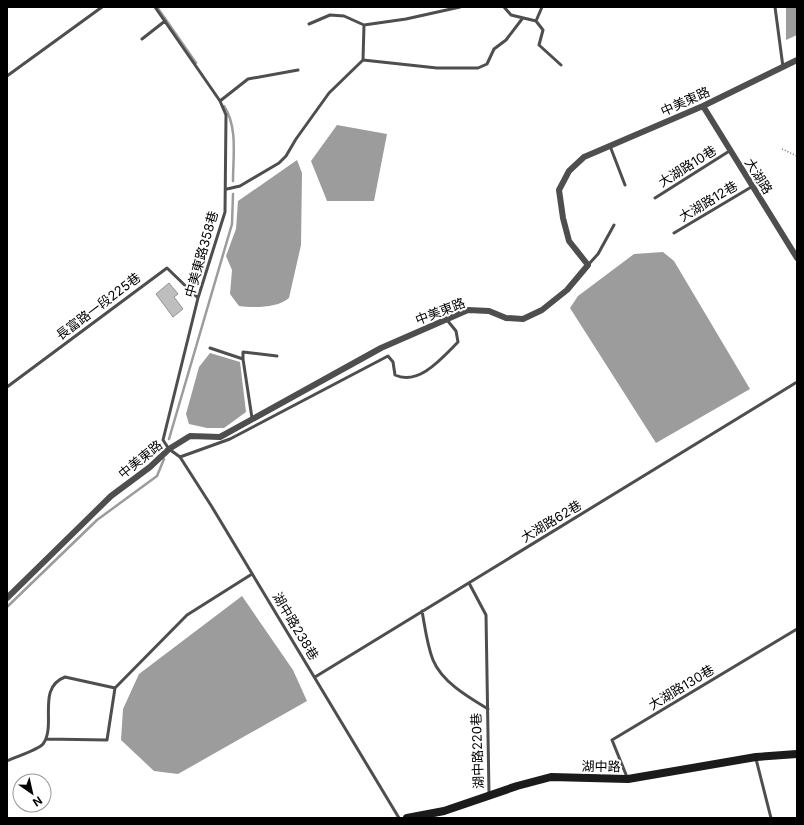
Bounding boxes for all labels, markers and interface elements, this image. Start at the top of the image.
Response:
street label: 中美東路 [658,83,712,119]
street label: 大湖路10巷 [655,142,719,190]
street label: 大湖路 [742,155,776,197]
street label: 大湖路12巷 [676,177,740,225]
street label: 中美東路358巷 [181,209,221,299]
street label: 長富路一段225巷 [53,269,143,343]
street label: 中美東路 [413,294,467,328]
street label: 中美東路 [115,436,165,482]
street label: 大湖路62巷 [518,497,584,545]
street label: 湖中路238巷 [270,589,322,663]
street label: 大湖路130巷 [645,661,717,713]
street label: 湖中路220巷 [468,713,486,789]
street label: 湖中路 [581,758,621,774]
north arrow [12,773,52,813]
text: N [30,793,45,809]

